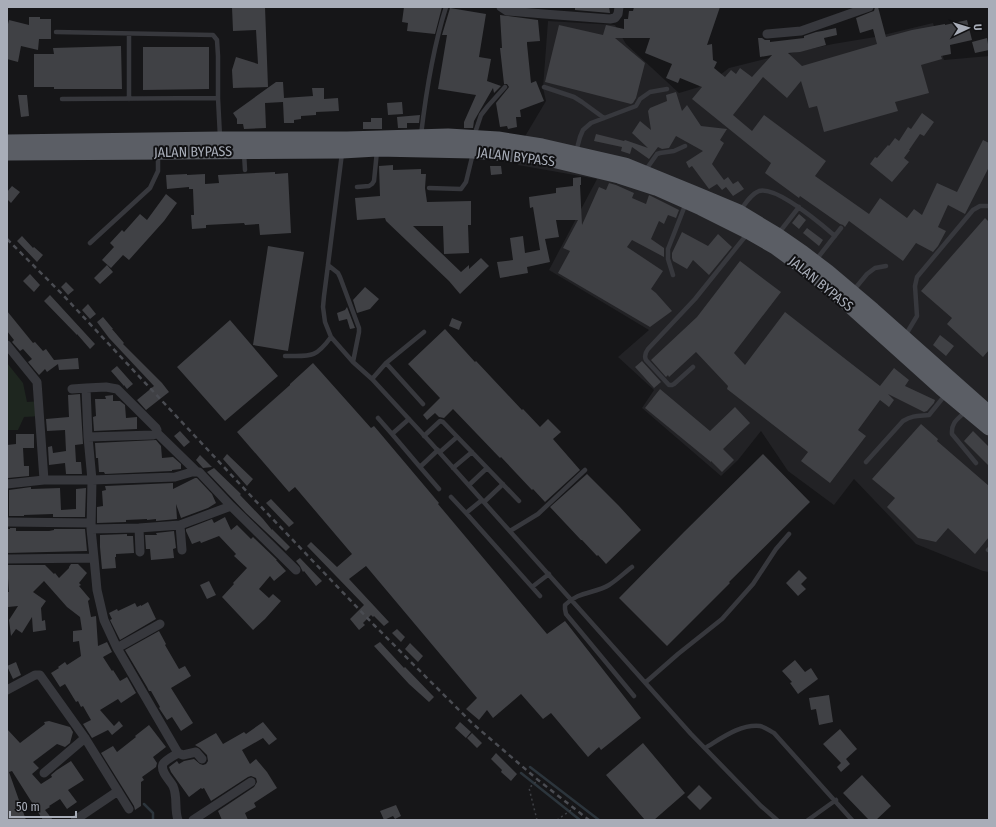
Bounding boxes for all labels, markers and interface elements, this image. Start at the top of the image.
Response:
north arrow [948,8,988,48]
text: U [971,24,984,31]
street label: JALAN BYPASS [154,143,232,161]
street label: JALAN BYPASS [476,144,556,170]
street label: JALAN BYPASS [785,253,857,315]
scale bar [10,793,76,819]
text: 50 m [16,800,40,814]

